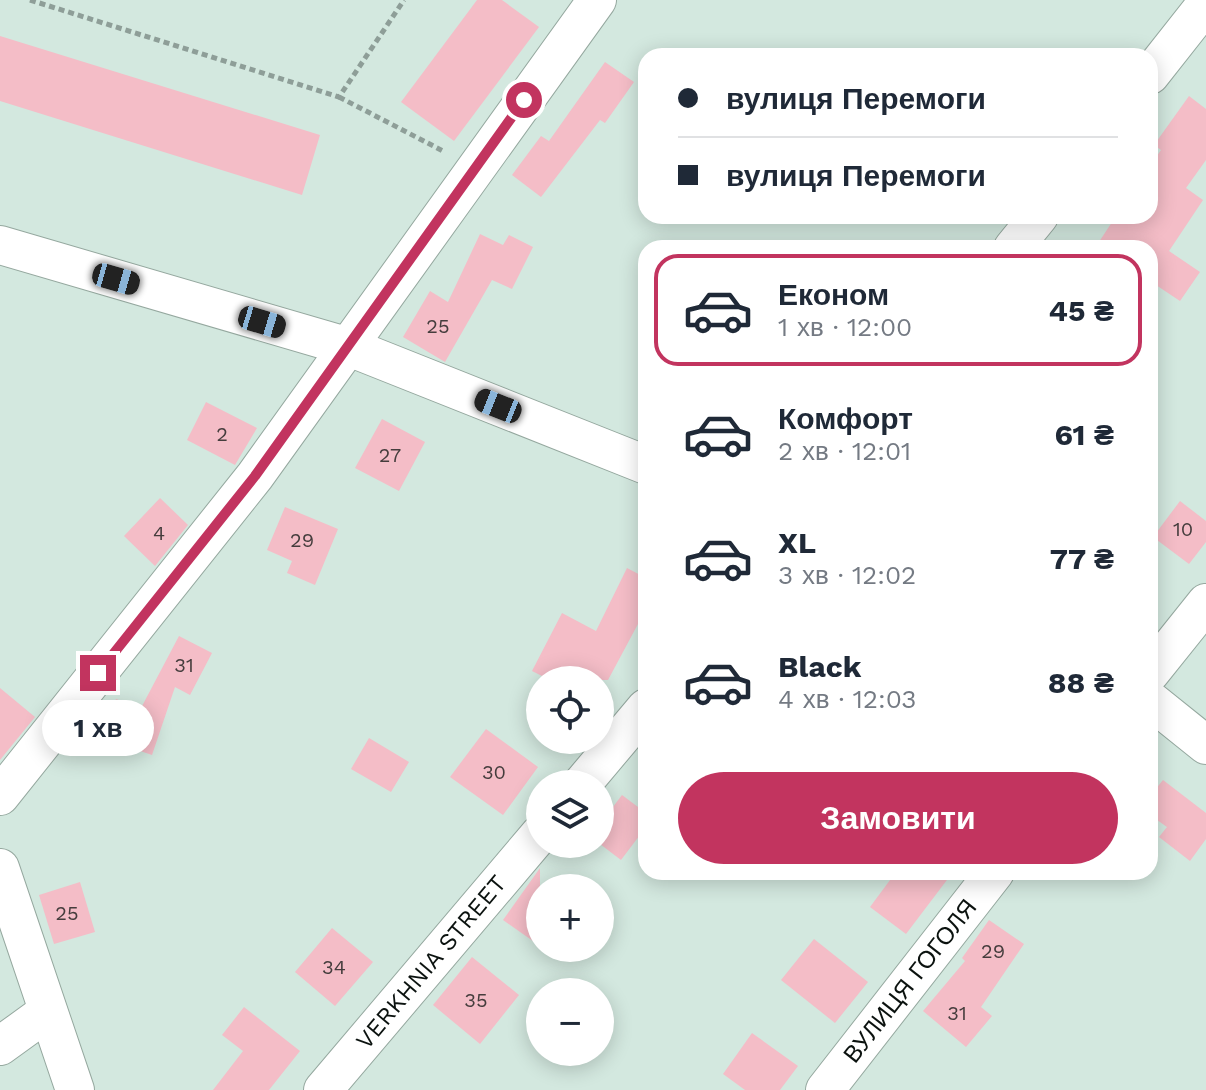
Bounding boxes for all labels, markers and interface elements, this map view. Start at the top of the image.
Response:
text: вулиця Перемоги [726,81,986,116]
route start [506,82,542,118]
text: вулиця Перемоги [726,158,986,193]
car [90,261,142,297]
icon: car [682,274,754,346]
text: Економ [778,277,889,312]
text: 45 ₴ [1049,293,1114,328]
car [236,304,288,340]
text: 1 хв · 12:00 [778,312,912,342]
house number: 25 [426,314,450,338]
car [471,386,525,426]
icon: car [682,398,754,470]
text: Комфорт [778,401,913,436]
text: 61 ₴ [1055,417,1114,452]
house number: 2 [216,422,228,446]
text: 2 хв · 12:01 [778,436,911,466]
house number: 27 [379,443,401,467]
house number: 10 [1173,517,1193,541]
house number: 4 [153,521,165,545]
icon: car [682,522,754,594]
text: XL [778,525,816,560]
house number: 29 [290,528,314,552]
text: 77 ₴ [1050,541,1114,576]
text: 3 хв · 12:02 [778,560,916,590]
icon: car [682,646,754,718]
text: Black [778,649,862,684]
house number: 31 [174,653,194,677]
route end [80,655,116,691]
text: 88 ₴ [1048,665,1114,700]
map controls [526,666,614,1066]
button: locate [526,666,614,754]
text: 4 хв · 12:03 [778,684,916,714]
callout: 1 хв [42,701,154,757]
text: 1 хв [73,713,123,743]
house number: 30 [482,760,506,784]
button: layers [526,770,614,858]
button: Замовити [678,772,1118,864]
street label: VERKHNIA STREET [350,869,512,1055]
button: + [526,874,614,962]
street label: ВУЛИЦЯ ГОГОЛЯ [838,894,982,1068]
house number: 25 [55,901,79,925]
house number: 29 [981,939,1005,963]
house number: 34 [322,955,346,979]
button: − [526,978,614,1066]
house number: 35 [464,988,488,1012]
house number: 31 [947,1001,967,1025]

